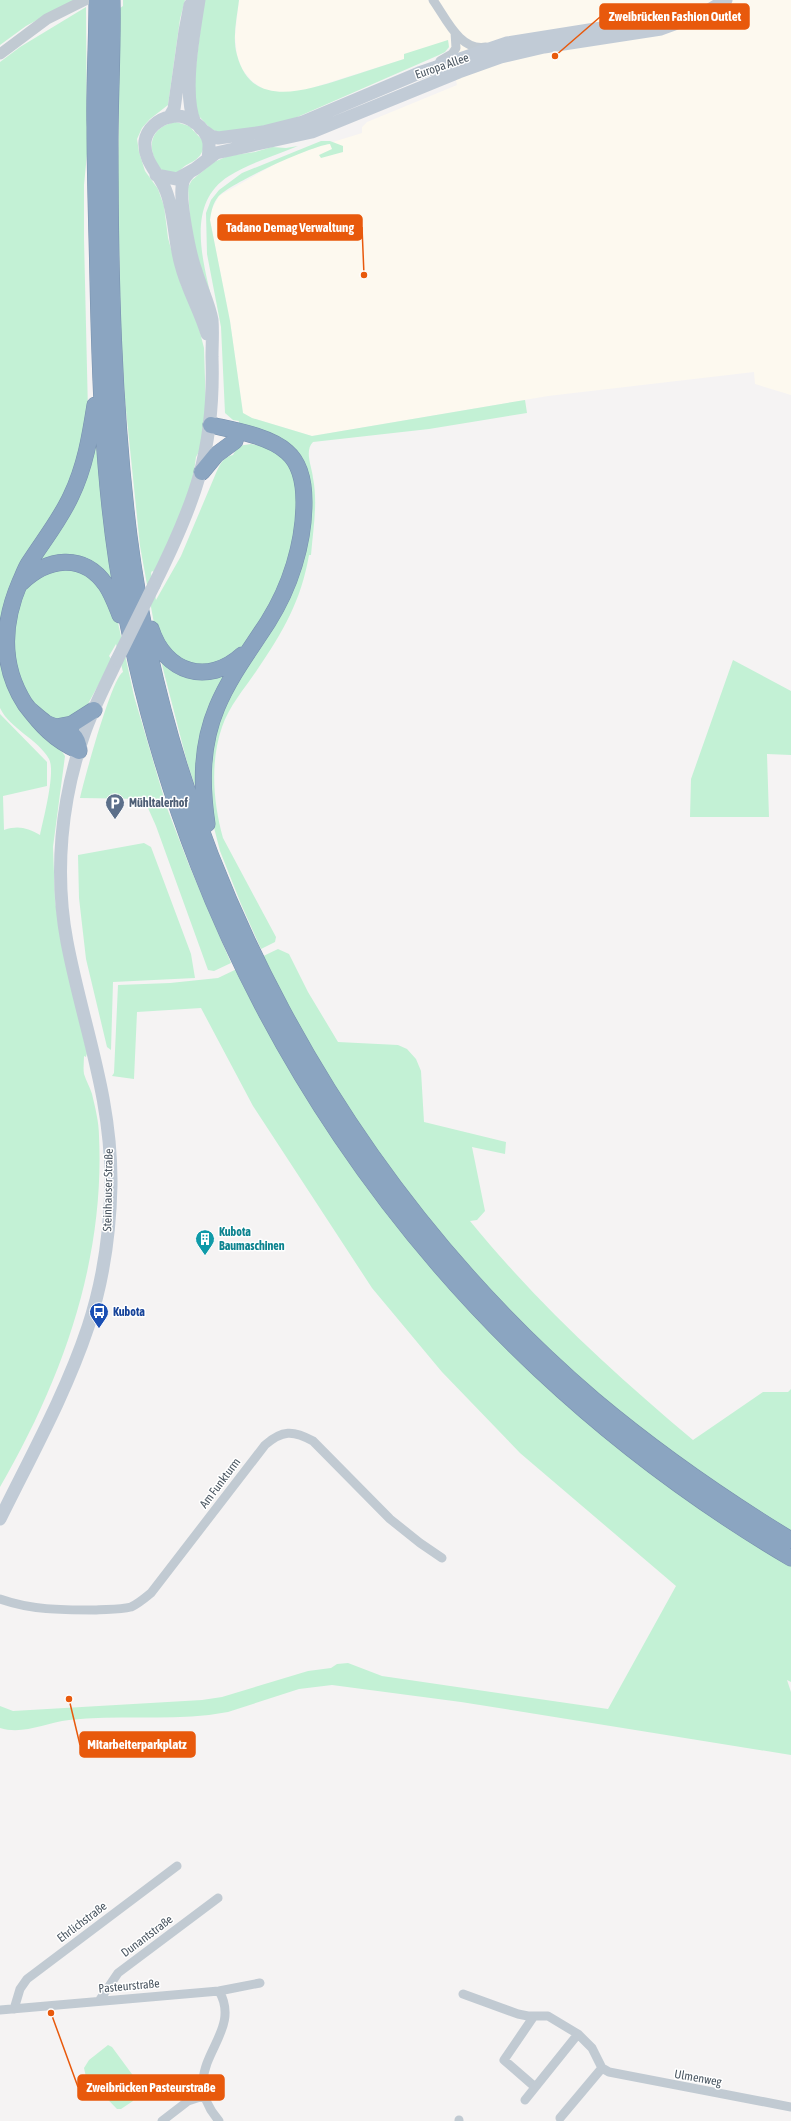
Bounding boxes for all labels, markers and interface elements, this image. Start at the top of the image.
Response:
callout: Zweibrücken Fashion Outlet [600,4,749,29]
text: Zweibrücken Fashion Outlet [609,9,742,24]
street label: Europa Allee [413,50,471,82]
callout: Tadano Demag Verwaltung [218,215,362,240]
text: Tadano Demag Verwaltung [226,220,354,235]
parking icon: Mühltalerhof [104,792,126,820]
place label: Mühltalerhof [129,796,188,810]
street label: Steinhauser Straße [100,1148,116,1232]
place label: Kubota Baumaschinen [219,1225,285,1253]
building icon: Kubota Baumaschinen [194,1228,216,1256]
bus stop icon: Kubota [88,1301,110,1329]
place label: Kubota [113,1305,145,1319]
street label: Am Funkturm [197,1455,243,1511]
callout: Mitarbeiterparkplatz [80,1732,195,1757]
text: Mitarbeiterparkplatz [87,1737,187,1752]
street label: Ehrlichstraße [54,1899,110,1945]
street label: Dunantstraße [118,1912,176,1960]
street label: Pasteurstraße [98,1976,160,1996]
street label: Ulmenweg [673,2067,724,2089]
callout: Zweibrücken Pasteurstraße [78,2075,224,2100]
text: Zweibrücken Pasteurstraße [86,2080,216,2095]

